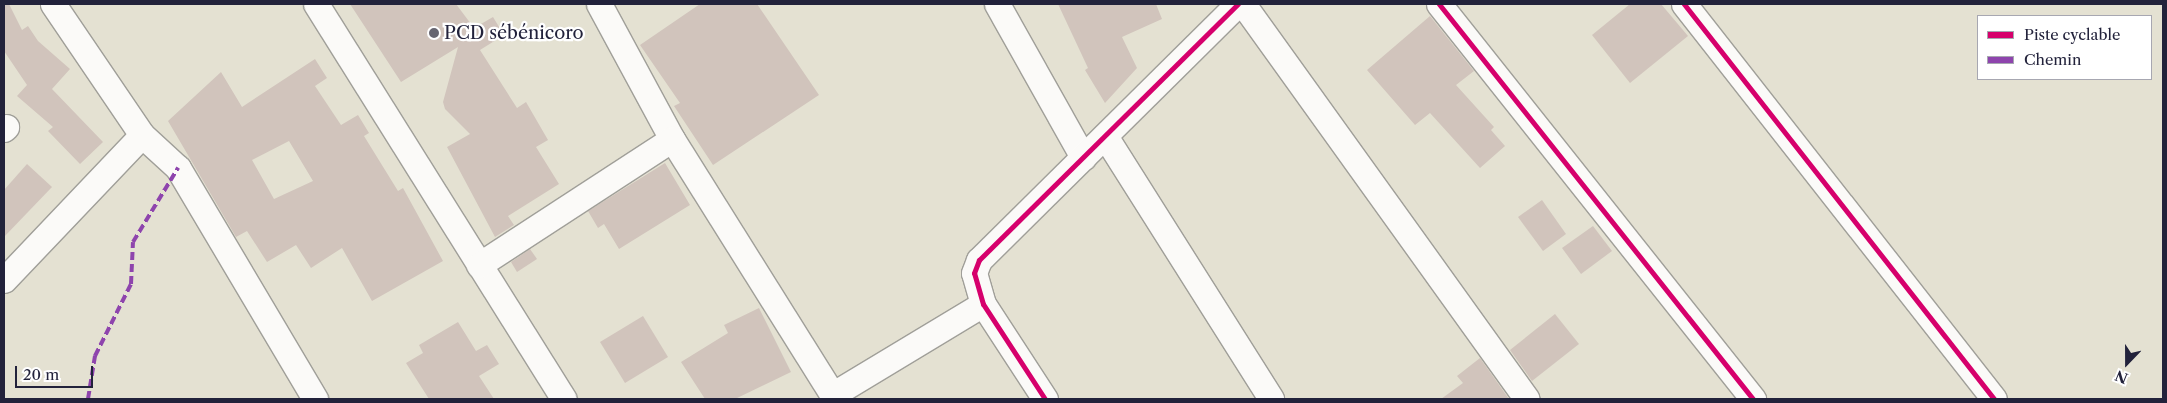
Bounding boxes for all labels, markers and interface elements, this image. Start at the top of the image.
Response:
legend [1977,15,2152,80]
place label: PCD sébénicoro [444,22,584,44]
text: Piste cyclable [2024,25,2120,44]
marker: PCD sébénicoro [428,27,440,39]
text: Chemin [2024,50,2081,69]
north arrow [2102,338,2152,388]
scale bar [18,356,95,388]
text: 20 m [23,365,59,384]
text: N [2112,366,2130,388]

